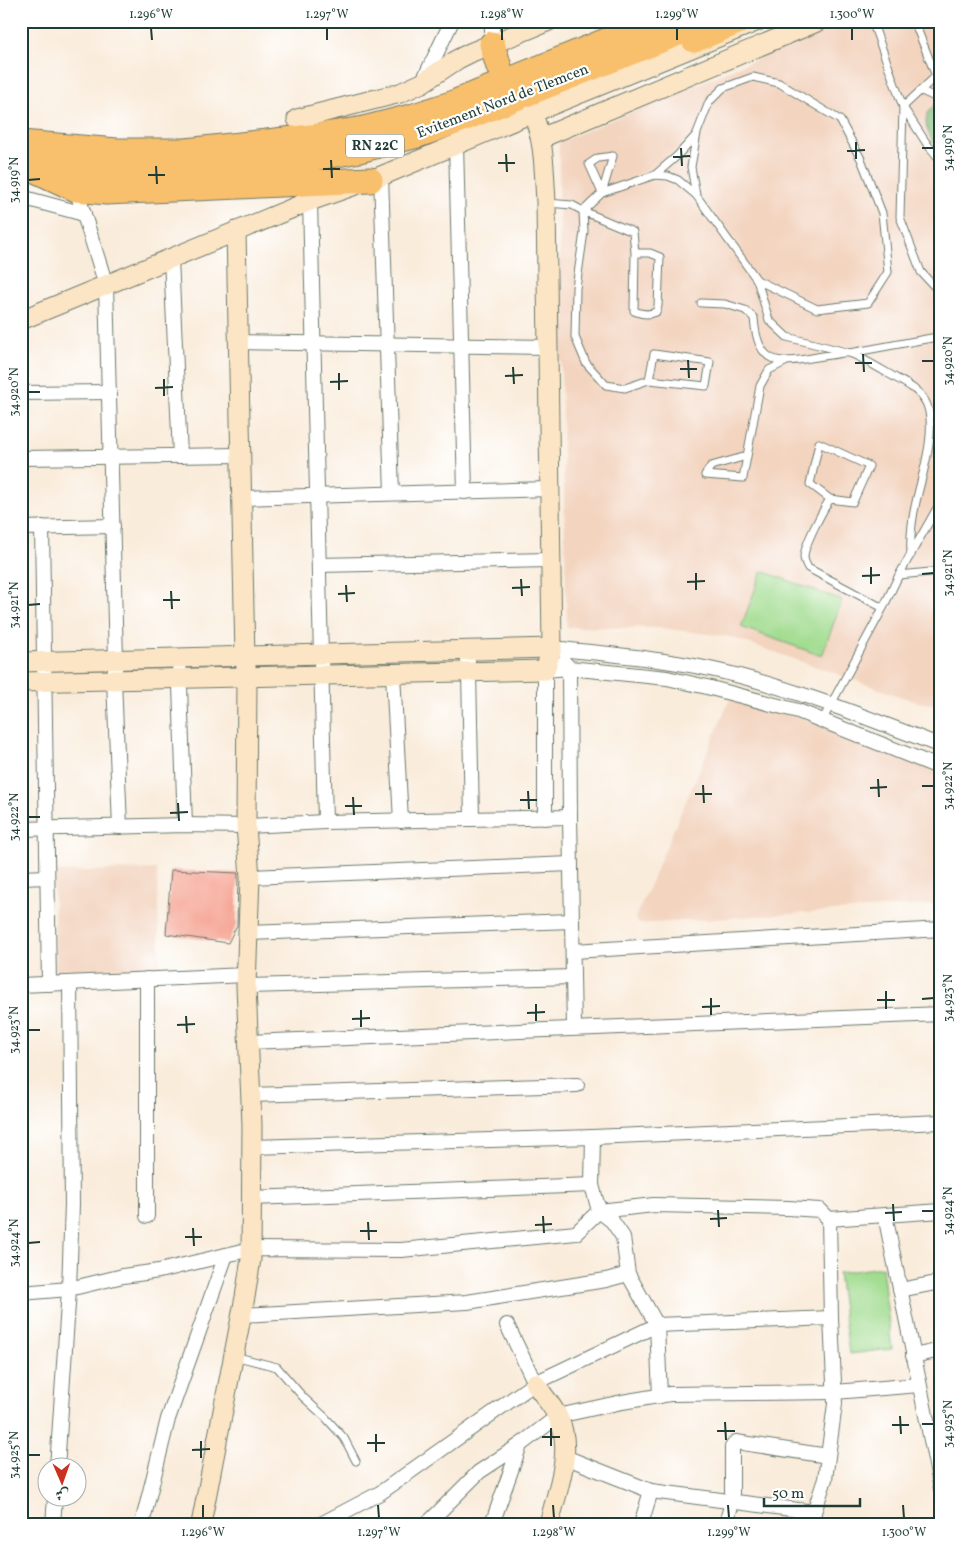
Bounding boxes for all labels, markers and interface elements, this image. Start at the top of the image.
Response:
text: 1.296°W [129,7,173,23]
text: 1.297°W [306,7,348,23]
text: 1.298°W [480,7,524,23]
text: 1.299°W [655,7,699,23]
text: 1.300°W [830,7,874,23]
street label: Evitement Nord de Tlemcen [414,60,592,144]
text: 34.919°N [941,125,957,171]
road number: RN 22C [346,134,404,158]
text: 34.919°N [7,157,23,203]
text: 34.920°N [941,336,957,386]
text: 34.920°N [7,367,23,417]
text: 34.921°N [941,549,957,596]
text: 34.921°N [7,581,23,628]
text: 34.922°N [941,762,957,810]
text: 34.922°N [7,793,23,841]
text: 34.923°N [941,974,957,1022]
text: 34.923°N [7,1006,23,1054]
text: 34.924°N [941,1187,957,1235]
text: 34.924°N [7,1219,23,1267]
text: 34.925°N [941,1400,957,1448]
text: 34.925°N [7,1431,23,1479]
north arrow [38,1458,88,1508]
scale bar [764,1475,861,1507]
text: ش [55,1484,70,1503]
text: 50 m [772,1484,804,1505]
text: 1.296°W [181,1525,225,1541]
text: 1.297°W [358,1525,400,1541]
text: 1.298°W [532,1525,576,1541]
text: 1.299°W [707,1525,751,1541]
text: 1.300°W [882,1525,926,1541]

